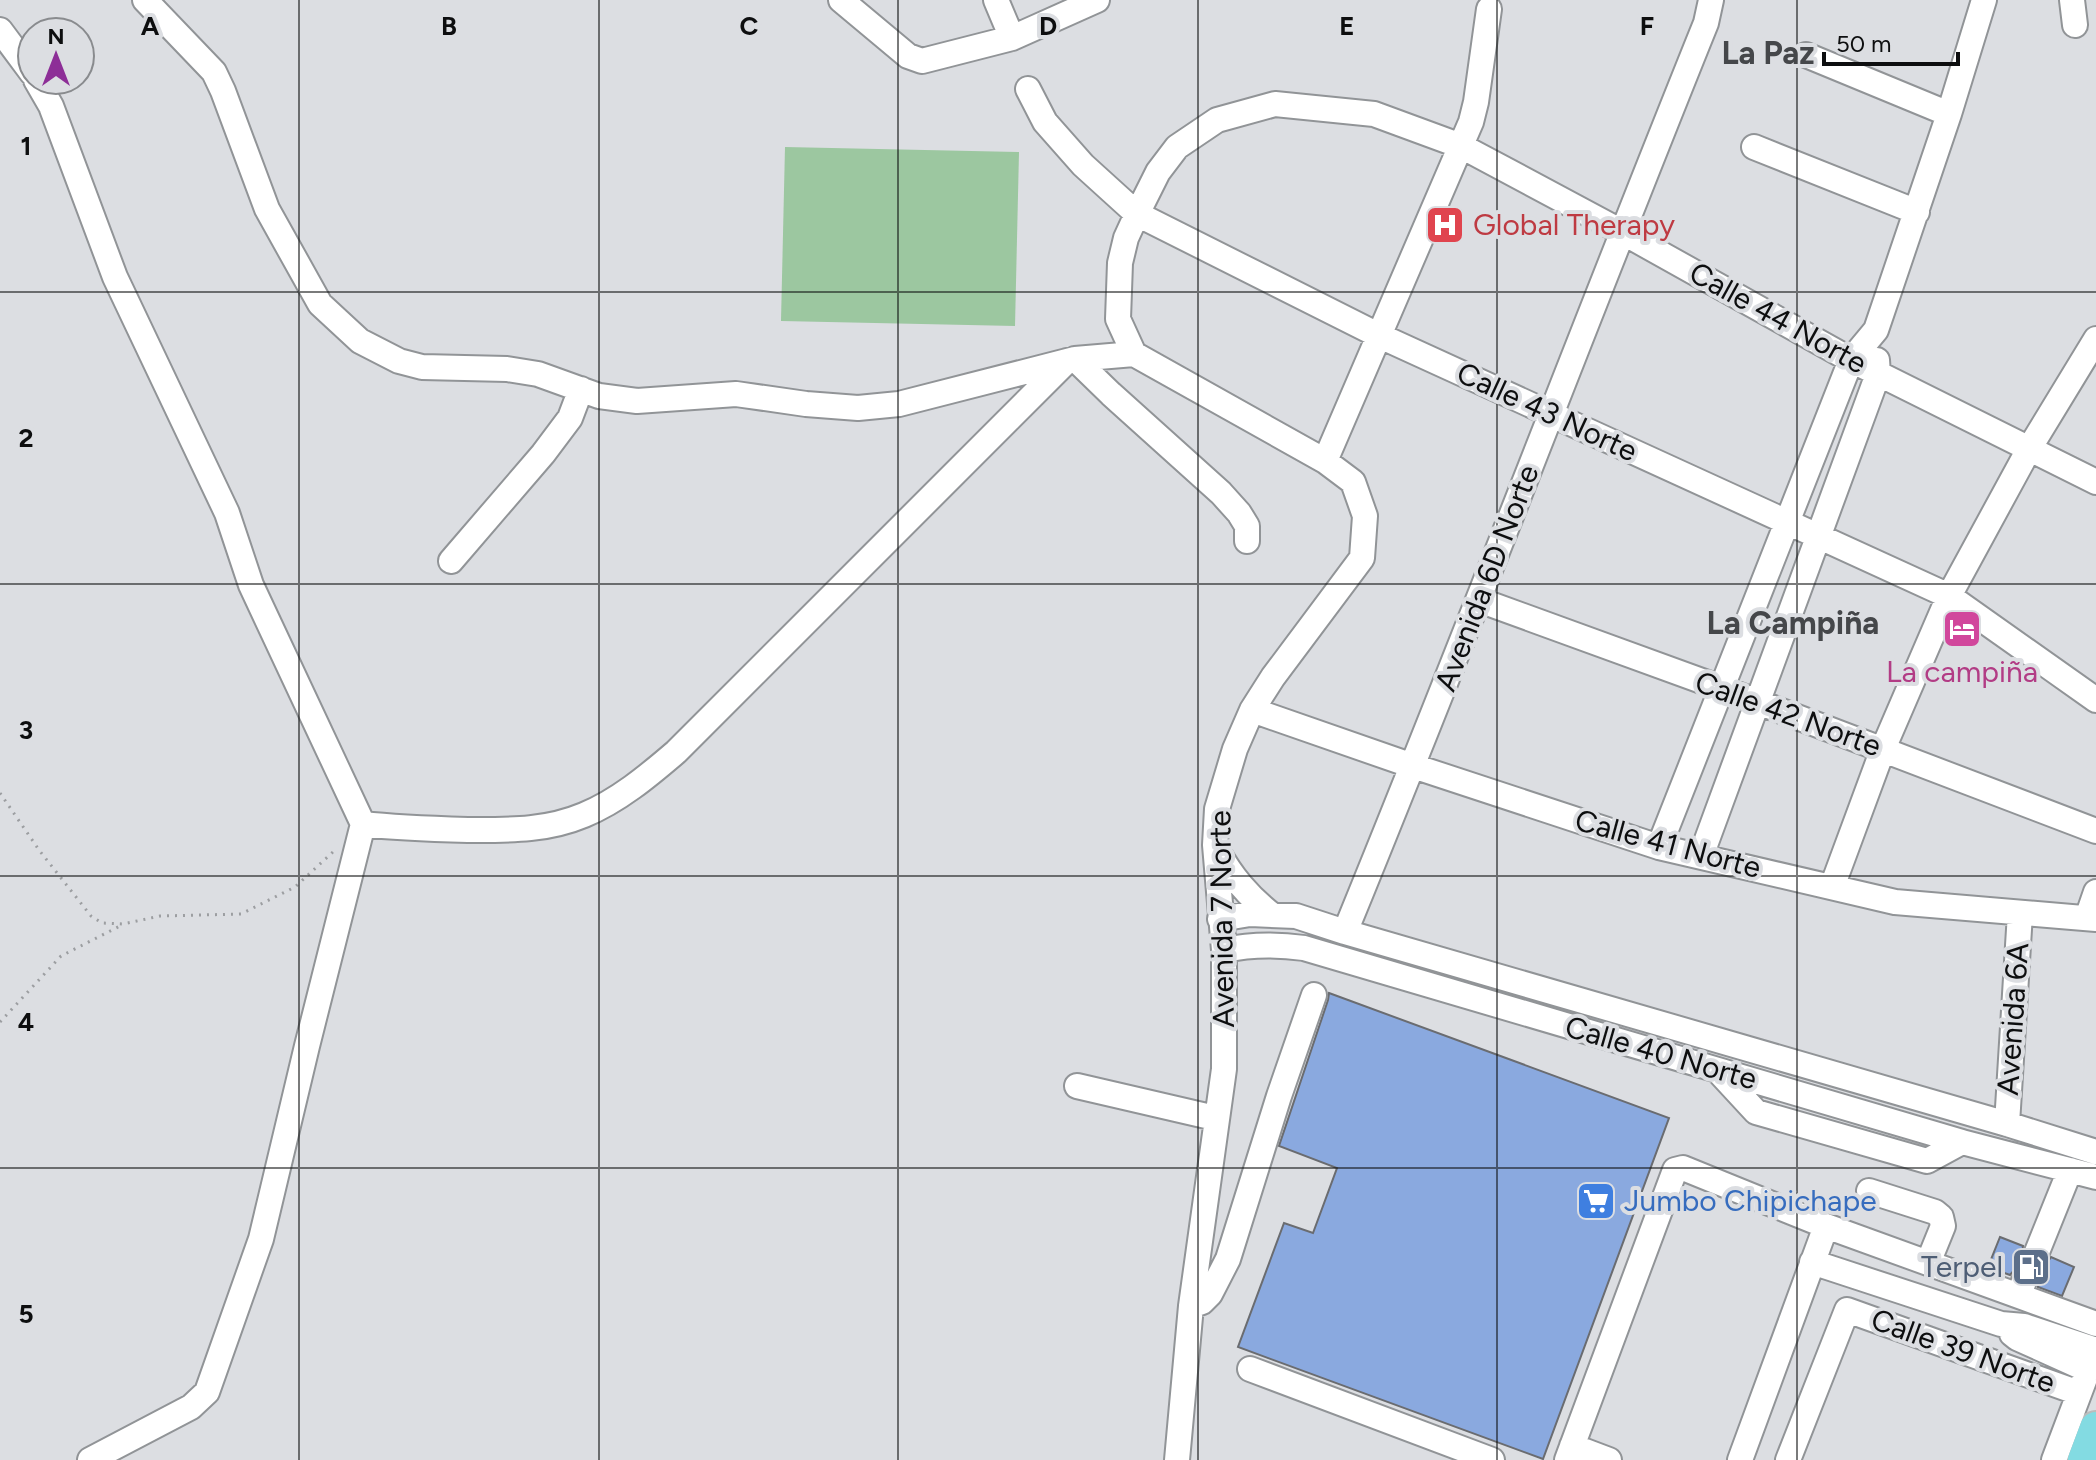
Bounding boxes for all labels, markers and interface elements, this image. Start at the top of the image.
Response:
text: A [141,10,160,42]
text: B [441,10,457,42]
text: C [740,10,759,42]
text: D [1039,10,1057,42]
text: E [1339,10,1355,42]
text: F [1640,10,1654,42]
north arrow [16,16,96,96]
scale bar [1824,16,1958,66]
text: N [47,23,65,50]
text: 50 m [1836,29,1892,58]
district label: La Paz [1721,34,1815,72]
text: 1 [21,130,31,162]
hospital icon: Global Therapy [1424,204,1466,246]
place label: Global Therapy [1473,206,1675,243]
street label: Calle 44 Norte [1683,254,1873,381]
street label: Calle 43 Norte [1451,354,1643,469]
text: 2 [18,422,34,454]
street label: Avenida 6D Norte [1426,460,1547,696]
district label: La Campiña [1707,604,1879,642]
hotel icon: La campiña [1941,608,1983,650]
place label: La campiña [1886,653,2038,690]
street label: Calle 42 Norte [1690,663,1886,764]
text: 3 [19,714,33,746]
street label: Calle 41 Norte [1571,801,1765,886]
street label: Avenida 7 Norte [1201,810,1242,1028]
street label: Avenida 6A [1989,941,2036,1097]
text: 4 [18,1006,34,1038]
street label: Calle 40 Norte [1561,1008,1761,1098]
supermarket icon: Jumbo Chipichape [1575,1180,1617,1222]
place label: Jumbo Chipichape [1624,1182,1877,1219]
fuel station icon: Terpel [2010,1246,2052,1288]
place label: Terpel [1921,1248,2003,1285]
text: 5 [18,1298,34,1330]
street label: Calle 39 Norte [1866,1300,2060,1401]

